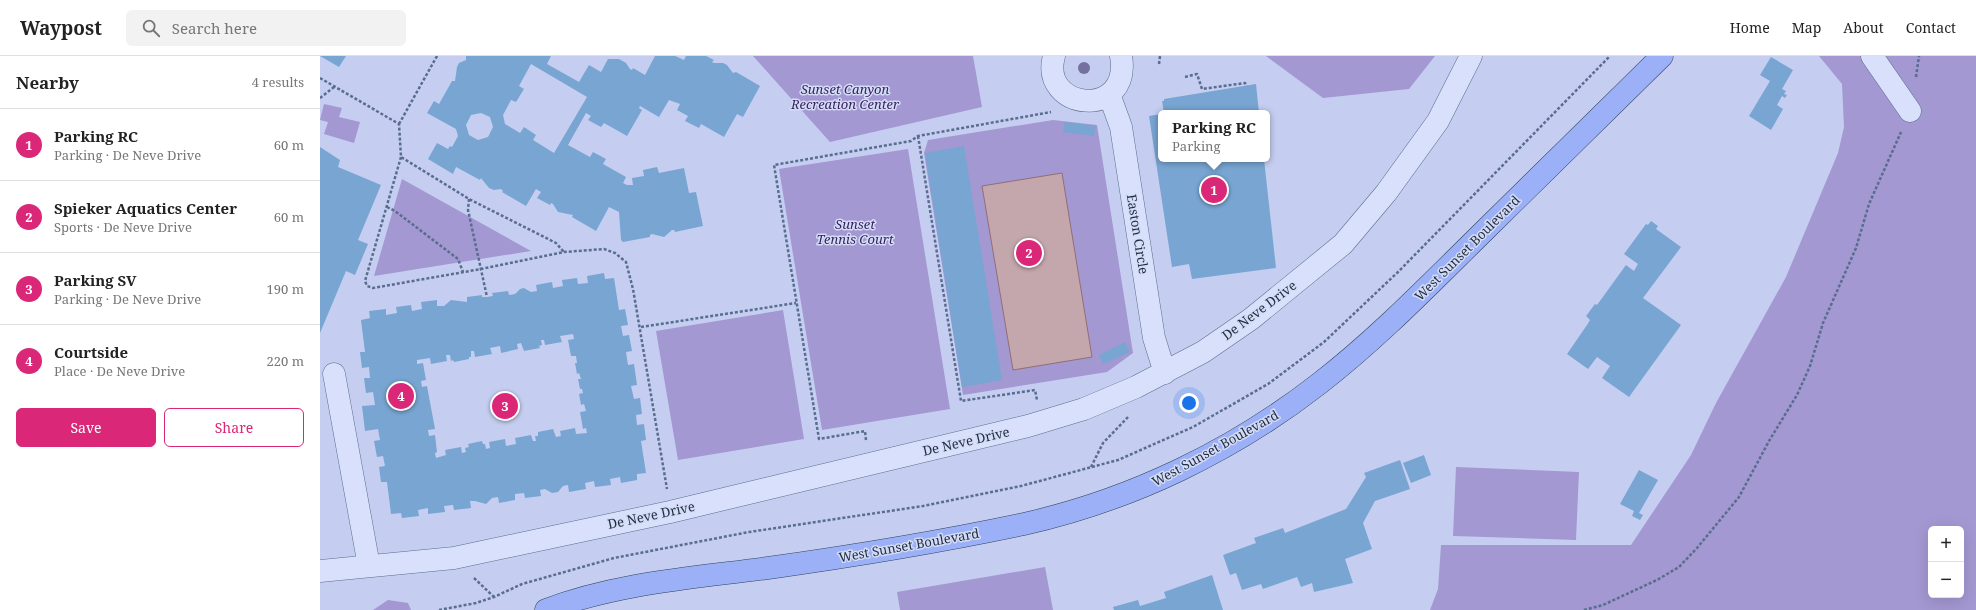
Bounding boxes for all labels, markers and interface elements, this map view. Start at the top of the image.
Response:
search box [126,10,406,46]
text: Waypost [20,15,102,41]
icon: search [140,17,162,39]
text: Search here [172,18,257,38]
text: Home [1730,18,1770,37]
text: Map [1792,18,1821,37]
text: About [1843,18,1884,37]
text: Contact [1906,18,1956,37]
text: Nearby [16,71,79,94]
text: 4 results [252,73,304,91]
park label: Sunset Canyon Recreation Center [790,80,900,113]
popup [1158,110,1270,162]
text: Parking RC [1172,117,1256,137]
text: Parking RC [54,126,138,146]
text: 1 [25,136,33,154]
text: 60 m [274,136,304,154]
text: Parking [1172,137,1220,155]
text: Parking · De Neve Drive [54,146,201,164]
pin: 1 [1201,175,1227,205]
street label: West Sunset Boulevard [1410,191,1524,305]
street label: Easton Circle [1123,193,1153,275]
text: Spieker Aquatics Center [54,198,237,218]
text: 2 [25,208,33,226]
text: 60 m [274,208,304,226]
park label: Sunset Tennis Court [816,215,894,248]
text: Sports · De Neve Drive [54,218,192,236]
pin: 2 [1016,238,1042,268]
text: Parking SV [54,270,136,290]
street label: De Neve Drive [1218,276,1300,344]
text: 3 [25,280,33,298]
text: 190 m [267,280,304,298]
text: Parking · De Neve Drive [54,290,201,308]
text: Courtside [54,342,128,362]
text: 4 [25,352,33,370]
text: 220 m [267,352,304,370]
text: Place · De Neve Drive [54,362,185,380]
pin: 4 [388,381,414,411]
pin: 3 [492,391,518,421]
your location [1179,393,1199,413]
street label: West Sunset Boulevard [1148,406,1282,490]
button: Save [16,408,156,447]
button: Share [164,408,304,447]
street label: De Neve Drive [921,422,1011,460]
street label: De Neve Drive [606,497,696,533]
street label: West Sunset Boulevard [837,524,981,566]
map controls [1928,526,1964,598]
button: + [1928,526,1964,562]
button: − [1928,562,1964,598]

